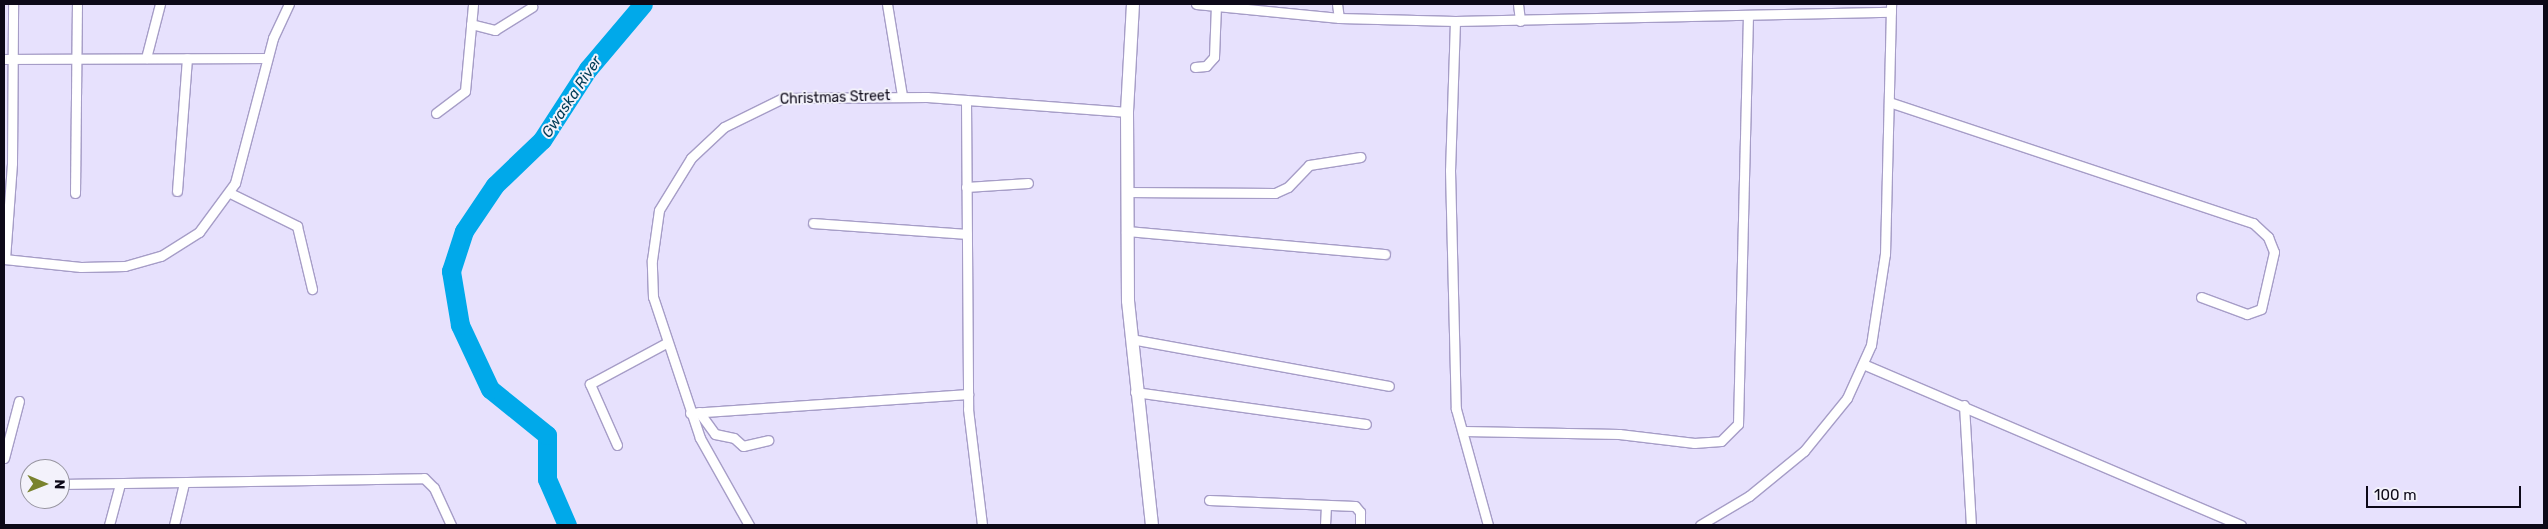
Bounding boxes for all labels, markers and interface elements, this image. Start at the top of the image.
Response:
water label: Gwaska River [538,53,606,141]
street label: Christmas Street [780,88,890,108]
north arrow [20,459,70,509]
scale bar [2368,476,2523,508]
text: N [51,479,68,489]
text: 100 m [2374,486,2416,504]

